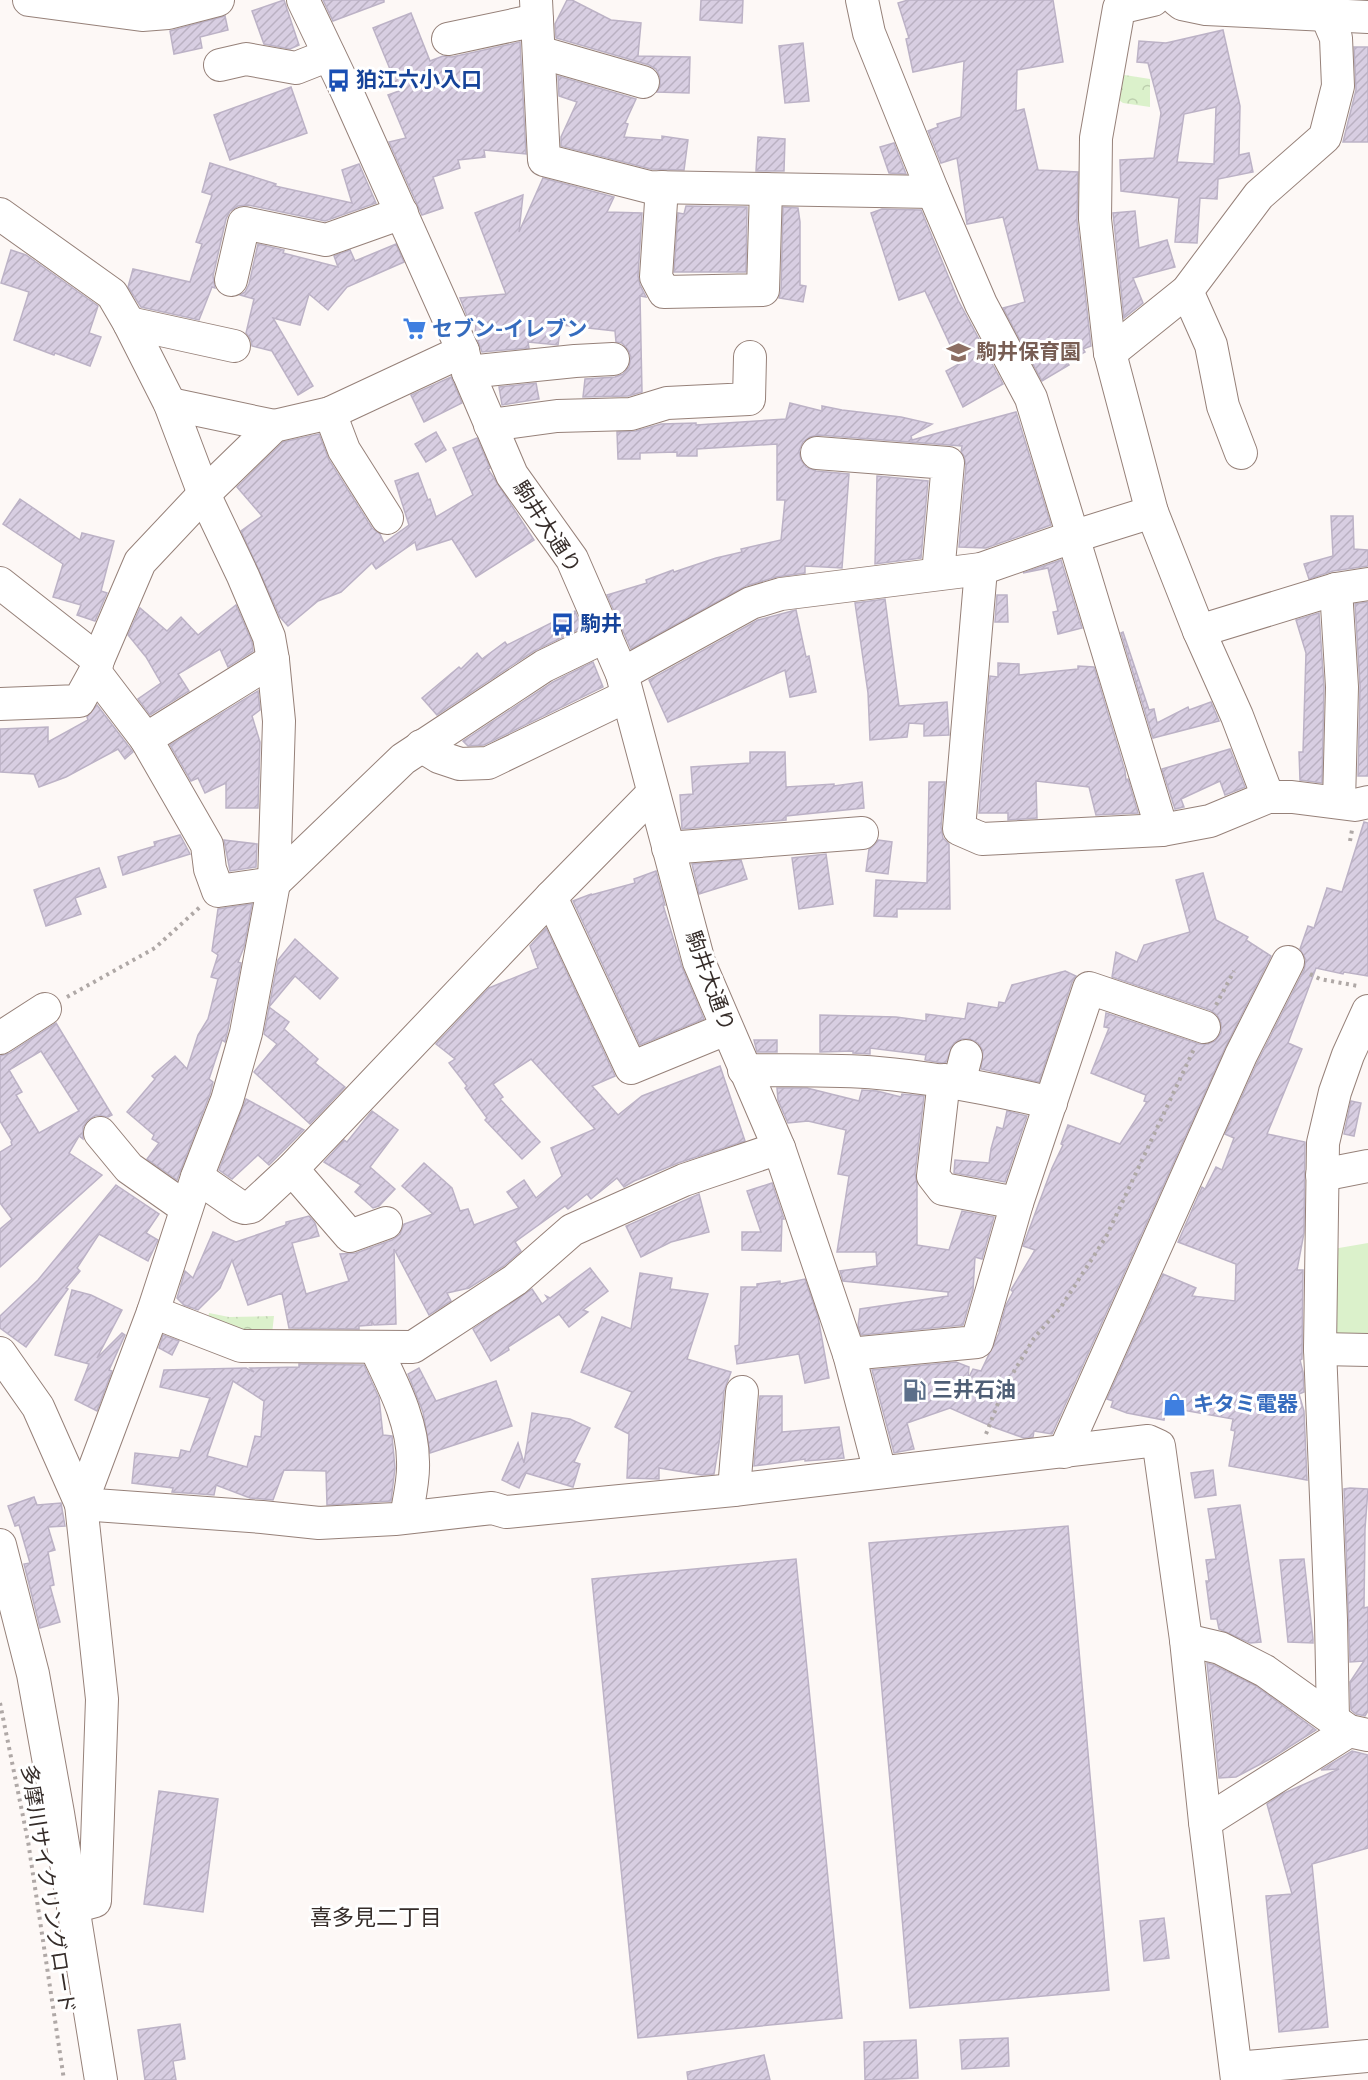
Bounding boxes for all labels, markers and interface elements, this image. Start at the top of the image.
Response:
bus stop icon: 狛江六小入口 [325,67,351,93]
place label: 狛江六小入口 [356,68,482,92]
supermarket icon: セブン-イレブン [401,316,427,342]
place label: セブン-イレブン [432,317,587,341]
school or university icon: 駒井保育園 [945,339,971,365]
place label: 駒井保育園 [976,340,1081,364]
street label: 駒井大通り [508,476,586,578]
bus stop icon: 駒井 [549,611,575,637]
place label: 駒井 [580,612,622,636]
street label: 駒井大通り [681,928,739,1034]
fuel station icon: 三井石油 [901,1377,927,1403]
place label: 三井石油 [932,1378,1016,1402]
shop icon: キタミ電器 [1162,1391,1188,1417]
place label: キタミ電器 [1193,1392,1298,1416]
street label: 多摩川サイクリングロード [16,1763,80,2015]
district label: 喜多見二丁目 [310,1905,442,1930]

